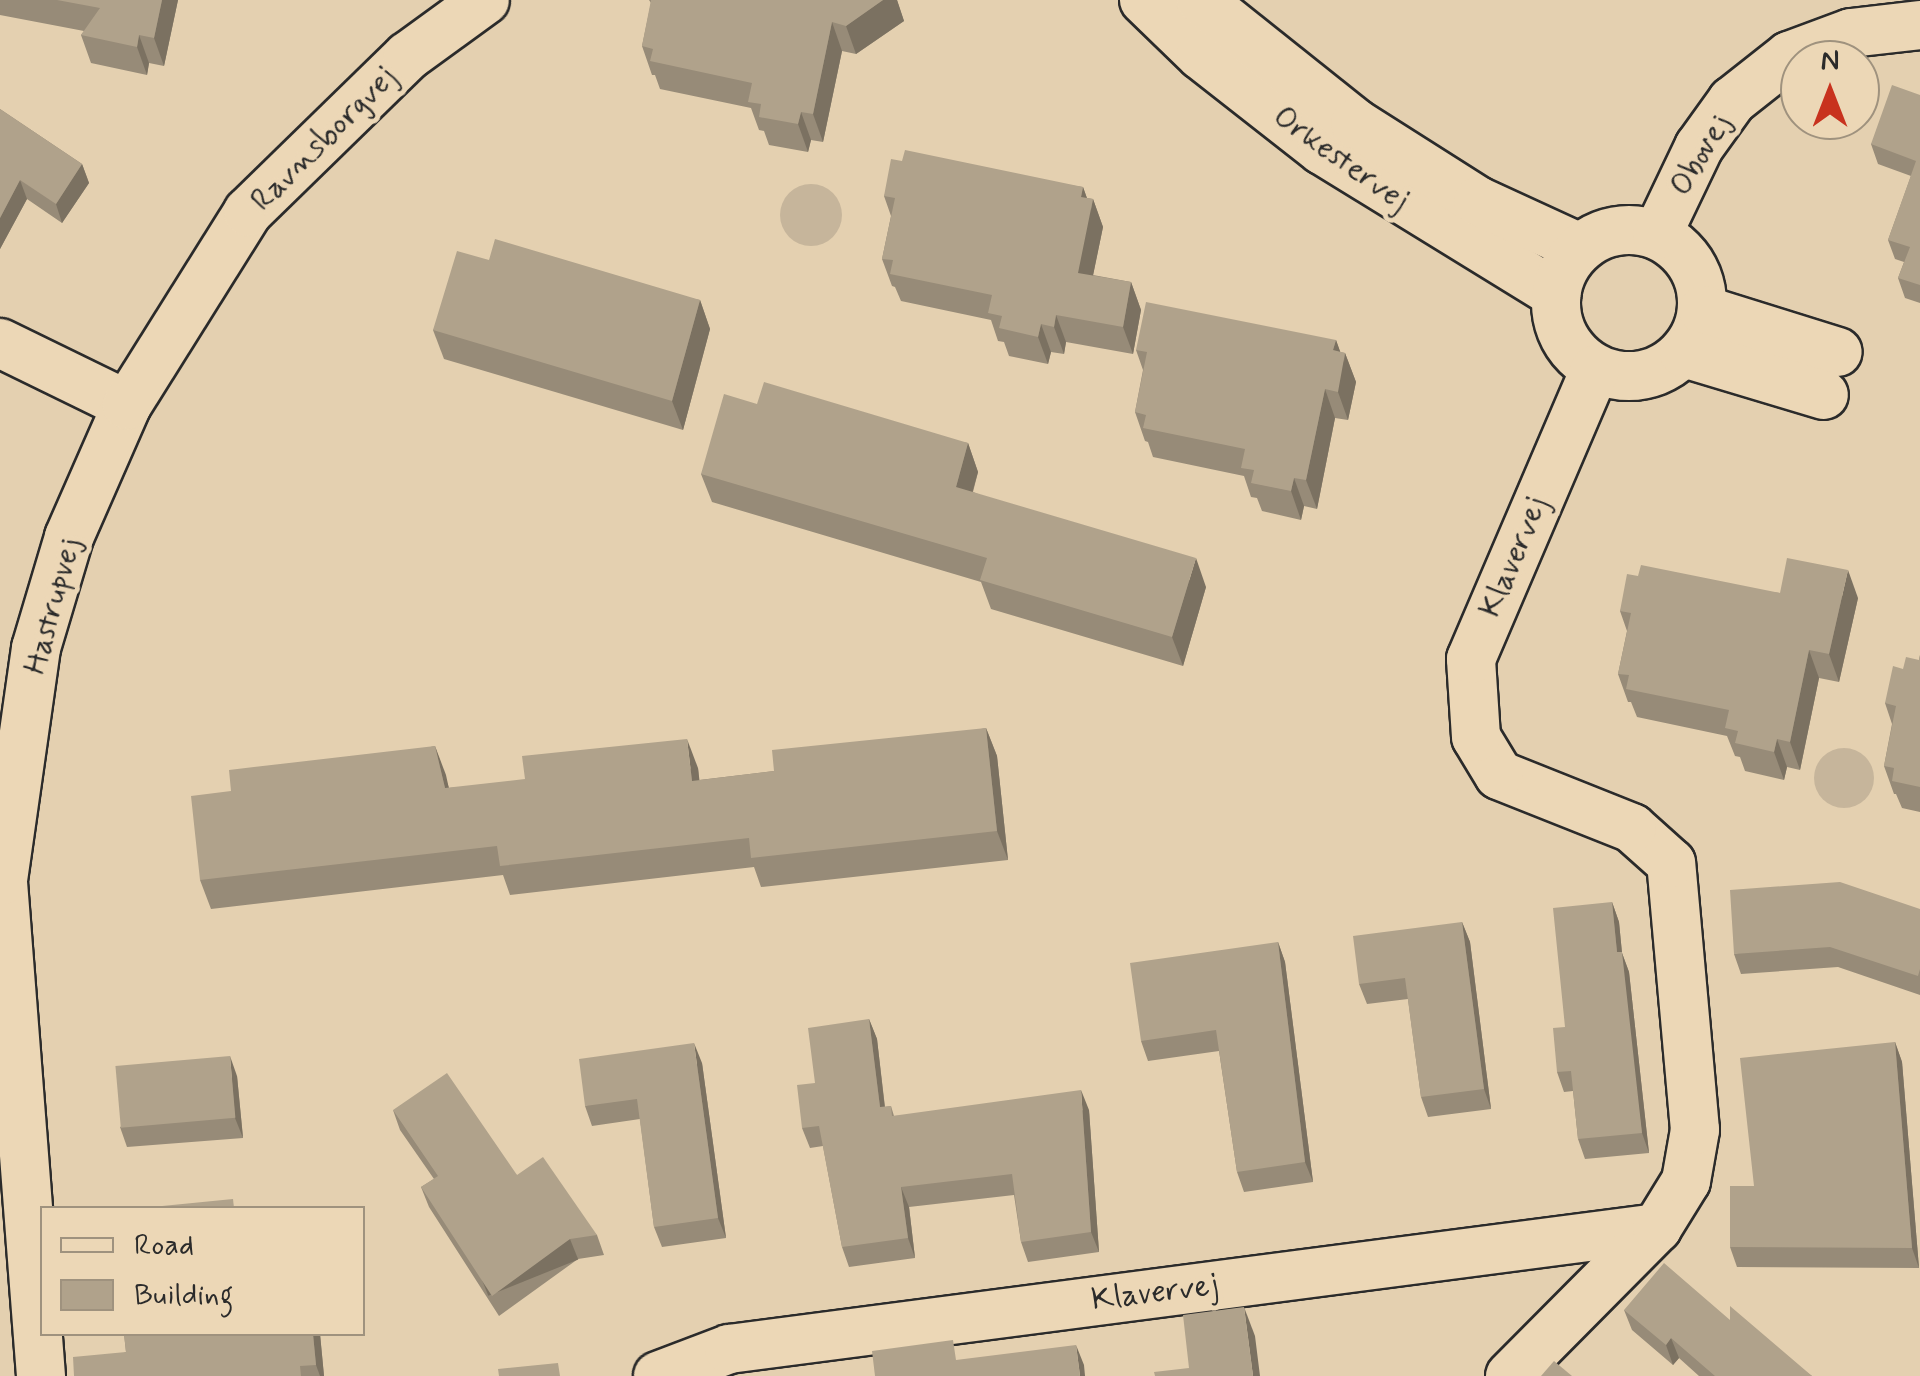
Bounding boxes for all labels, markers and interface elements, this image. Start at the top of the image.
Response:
north arrow [1780,40,1880,140]
text: N [1821,43,1839,80]
street label: Ravnsborgvej [243,58,405,220]
street label: Orkestervej [1265,98,1417,220]
street label: Obovej [1662,107,1740,203]
street label: Klavervej [1471,491,1557,623]
street label: Hastrupvej [16,533,90,679]
legend [40,1206,365,1336]
text: Road [134,1226,194,1265]
street label: Klavervej [1089,1266,1221,1320]
text: Building [134,1276,233,1315]

